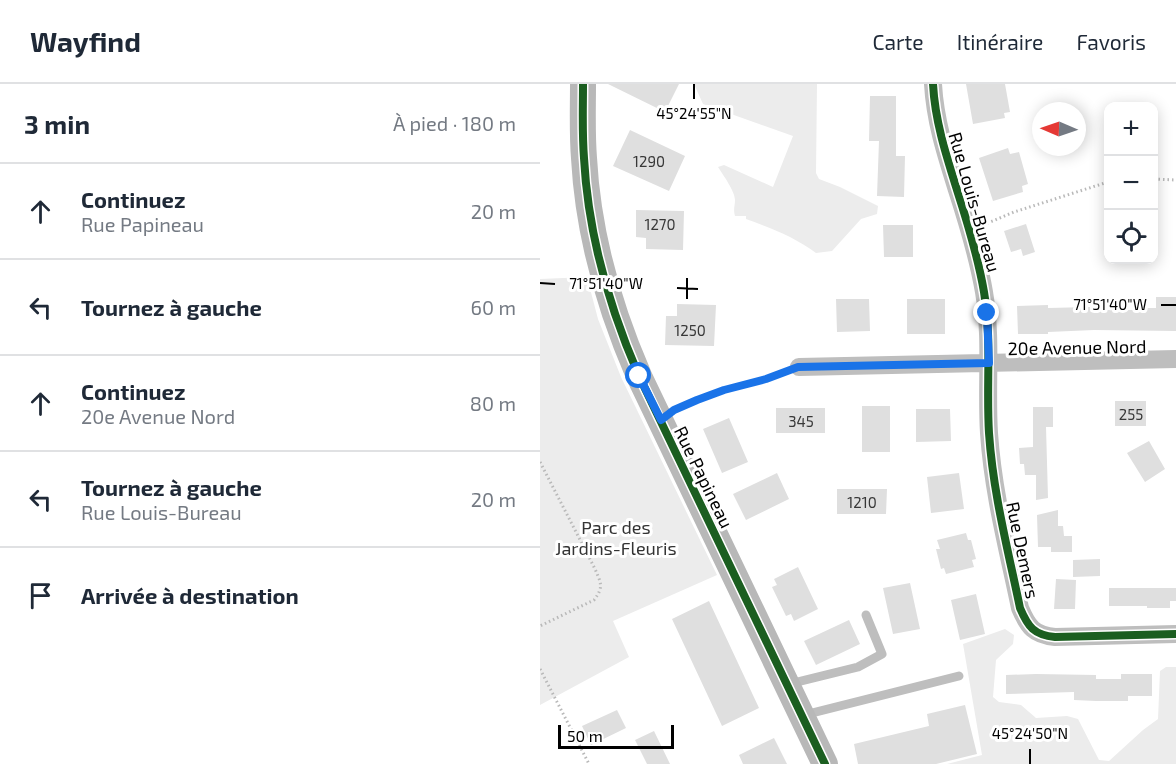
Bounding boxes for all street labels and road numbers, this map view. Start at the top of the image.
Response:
street label: Rue Louis-Bureau [944,129,1006,275]
street label: 20e Avenue Nord [1007,335,1147,359]
street label: Rue Papineau [670,422,738,532]
street label: Rue Demers [1002,500,1044,600]

